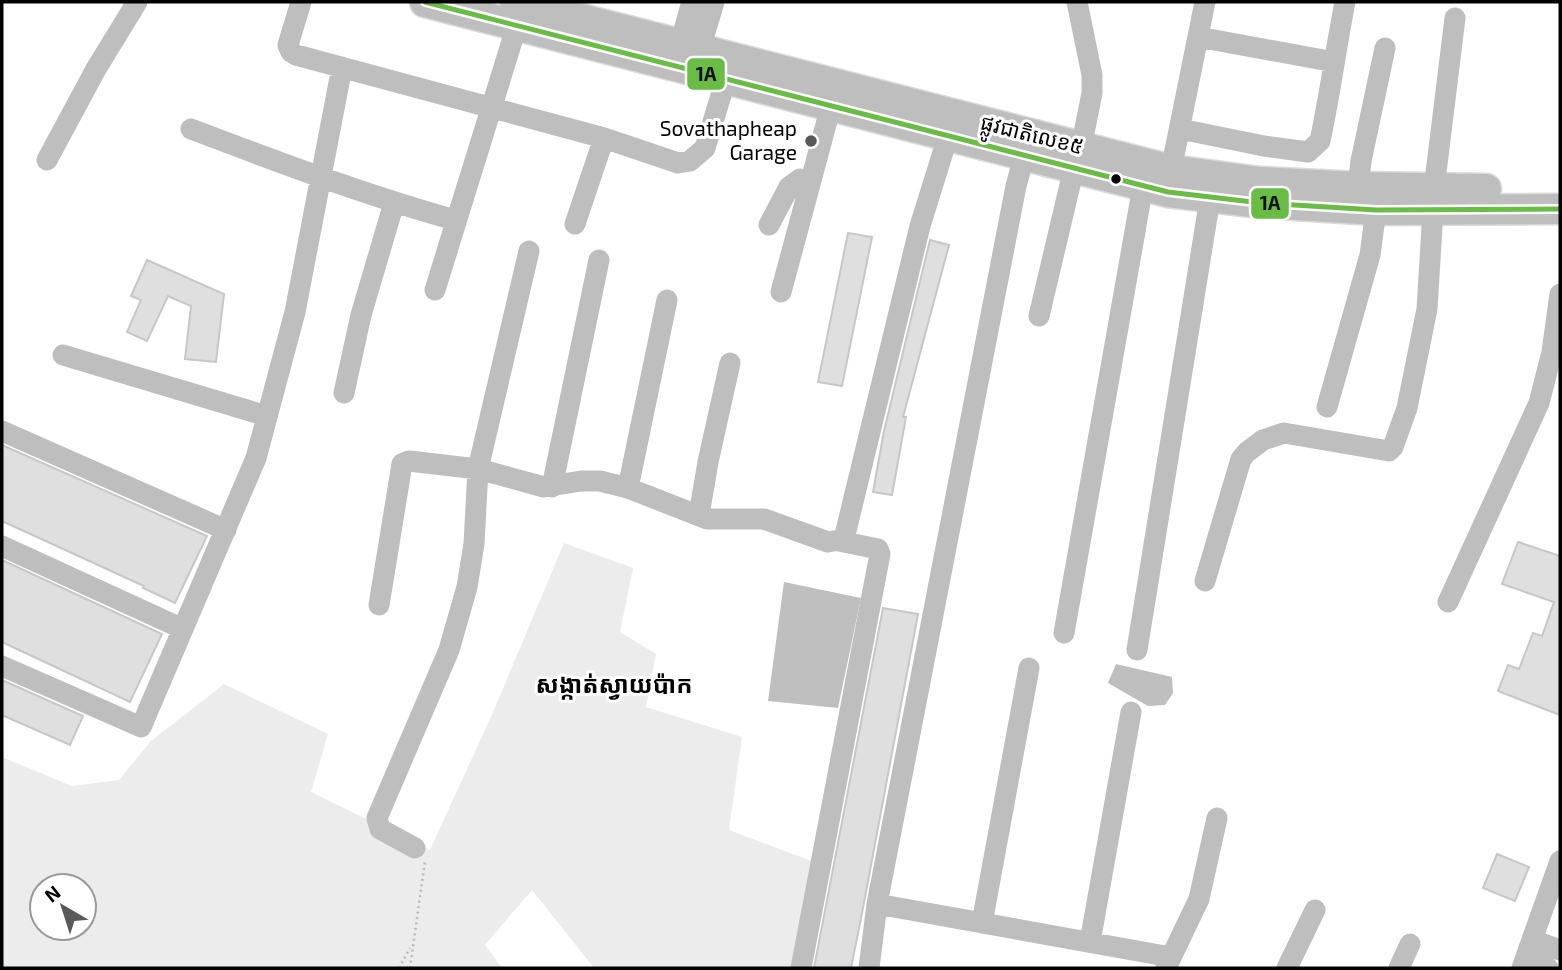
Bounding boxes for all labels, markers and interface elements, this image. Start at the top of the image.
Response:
line badge: 1A [686,57,726,91]
text: 1A [696,62,717,85]
street label: ផ្លូវជាតិលេខ៥ [976,109,1086,166]
place label: Sovathapheap Garage [660,115,797,164]
marker: Sovathapheap Garage [803,133,819,149]
unlabelled marker [1109,172,1123,186]
line badge: 1A [1250,187,1290,220]
text: 1A [1260,191,1281,214]
district label: សង្កាត់ស្វាយប៉ាក [535,669,693,700]
north arrow [28,872,98,942]
text: N [39,880,65,907]

